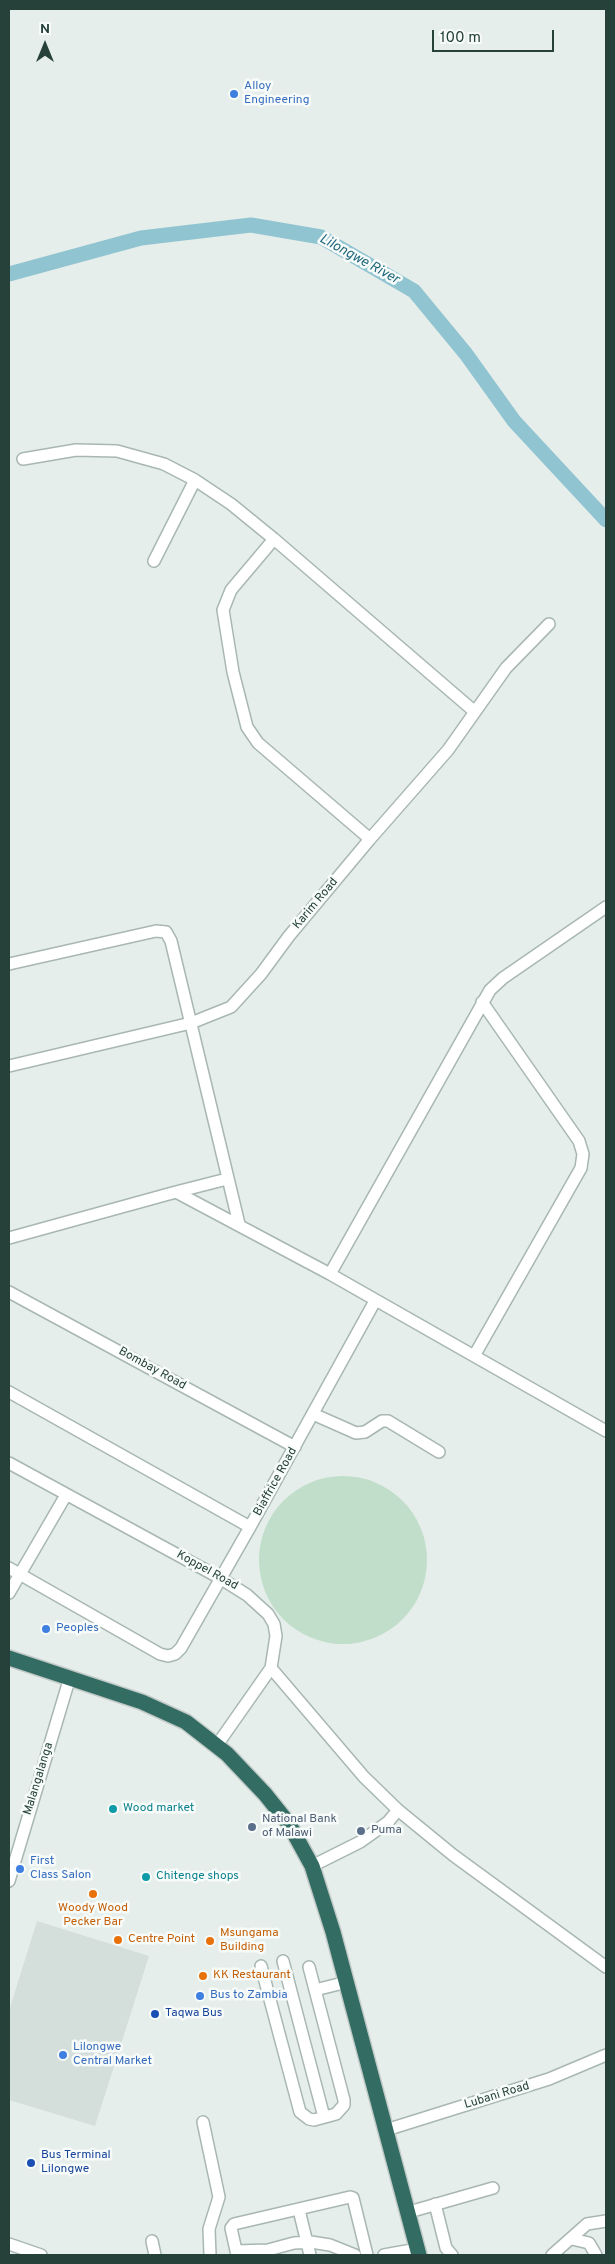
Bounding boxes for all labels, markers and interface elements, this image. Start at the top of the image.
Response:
north arrow [20,20,70,70]
scale bar [435,20,558,52]
text: N [40,21,50,38]
text: 100 m [440,29,481,48]
place label: Alloy Engineering [244,80,309,108]
marker: Alloy Engineering [228,88,240,100]
water label: Lilongwe River [316,231,402,289]
street label: Karim Road [290,875,342,933]
street label: Bombay Road [116,1345,188,1393]
street label: Biaffrice Road [251,1445,301,1519]
street label: Koppel Road [174,1548,240,1594]
place label: Peoples [56,1622,99,1636]
marker: Peoples [40,1623,52,1635]
street label: Malangalanga [21,1741,57,1817]
place label: Wood market [123,1802,194,1816]
marker: Wood market [107,1803,119,1815]
place label: National Bank of Malawi [262,1813,337,1841]
marker: National Bank of Malawi [246,1821,258,1833]
place label: Puma [371,1824,402,1838]
marker: Puma [355,1825,367,1837]
place label: First Class Salon [30,1855,91,1883]
marker: First Class Salon [14,1863,26,1875]
place label: Chitenge shops [156,1870,239,1884]
marker: Chitenge shops [140,1871,152,1883]
marker: Woody Wood Pecker Bar [87,1888,99,1900]
place label: Woody Wood Pecker Bar [58,1902,128,1930]
place label: Msungama Building [220,1927,279,1955]
place label: Centre Point [128,1933,195,1947]
marker: Centre Point [112,1934,124,1946]
marker: Msungama Building [204,1935,216,1947]
place label: KK Restaurant [213,1969,291,1983]
marker: KK Restaurant [197,1970,209,1982]
place label: Bus to Zambia [210,1989,288,2003]
marker: Bus to Zambia [194,1990,206,2002]
place label: Taqwa Bus [165,2007,222,2021]
marker: Taqwa Bus [149,2008,161,2020]
place label: Lilongwe Central Market [73,2041,152,2069]
marker: Lilongwe Central Market [57,2049,69,2061]
street label: Lubani Road [463,2079,531,2113]
place label: Bus Terminal Lilongwe [41,2149,111,2177]
marker: Bus Terminal Lilongwe [25,2157,37,2169]

